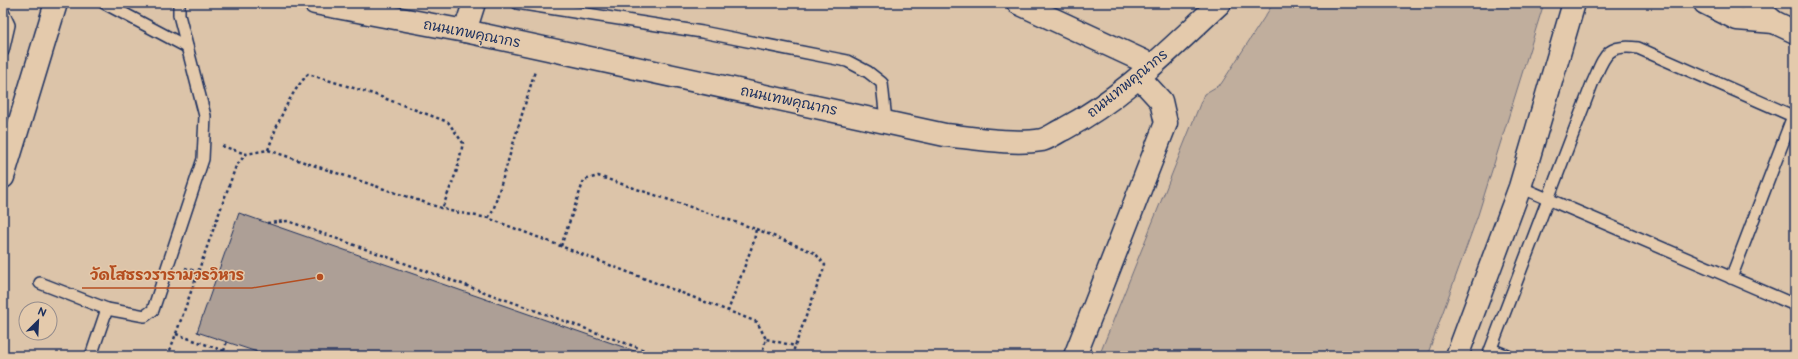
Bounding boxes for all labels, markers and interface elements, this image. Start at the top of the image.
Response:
street label: ถนนเทพคุณากร [422,16,522,52]
street label: ถนนเทพคุณากร [1084,46,1172,122]
street label: ถนนเทพคุณากร [739,82,839,120]
callout: วัดโสธรวรารามวรวิหาร [82,261,252,288]
text: วัดโสธรวรารามวรวิหาร [90,265,244,285]
north arrow [18,301,58,341]
text: N [35,305,48,320]

